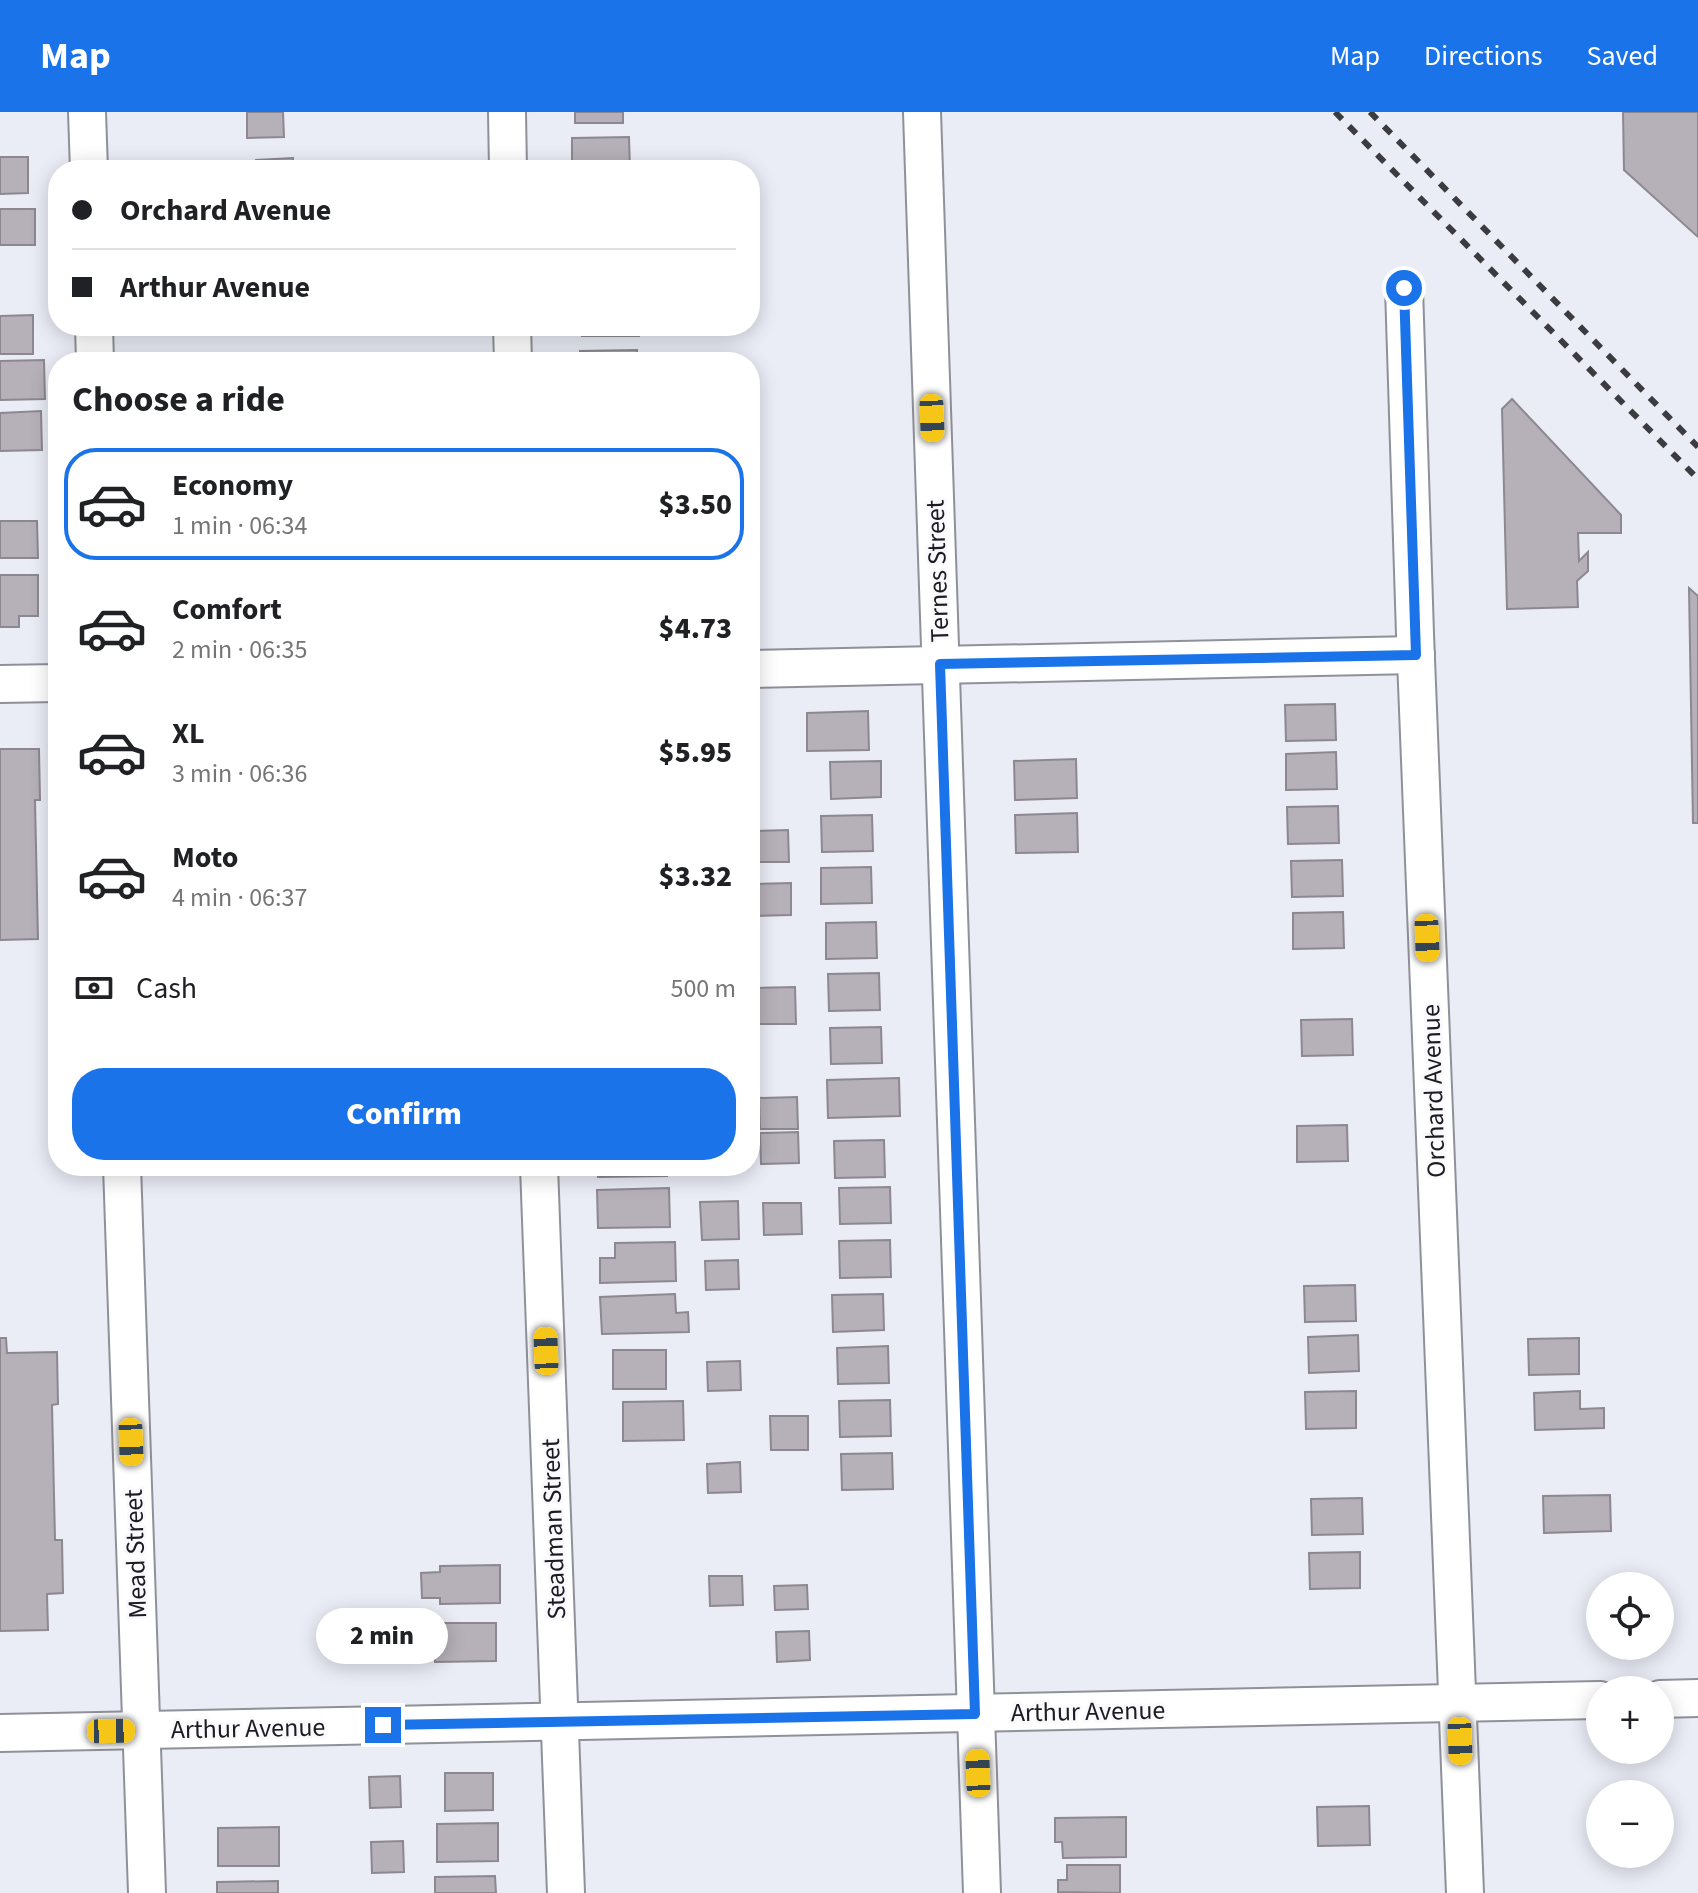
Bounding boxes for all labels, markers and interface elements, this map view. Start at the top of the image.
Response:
text: Map [40,29,111,83]
text: Map [1330,36,1380,76]
text: Directions [1424,36,1543,76]
text: Saved [1587,36,1658,76]
text: Orchard Avenue [120,189,331,232]
text: Arthur Avenue [120,266,310,309]
route start [1386,270,1422,306]
text: Choose a ride [72,374,285,425]
car [919,394,945,442]
text: Economy [172,464,293,507]
icon: car [76,468,148,540]
text: $3.50 [659,483,732,526]
street label: Ternes Street [917,499,958,643]
text: 1 min · 06:34 [172,507,307,544]
text: Comfort [172,588,282,631]
icon: car [76,592,148,664]
text: $4.73 [659,607,732,650]
text: 2 min · 06:35 [172,631,307,668]
text: XL [172,712,205,755]
icon: car [76,716,148,788]
text: $5.95 [659,731,732,774]
text: 3 min · 06:36 [172,755,307,792]
text: Moto [172,836,238,879]
icon: car [76,840,148,912]
text: $3.32 [659,855,732,898]
text: 4 min · 06:37 [172,879,307,916]
car [1414,914,1440,962]
icon: cash [72,966,116,1010]
text: Cash [136,967,197,1010]
text: 500 m [670,970,736,1007]
street label: Orchard Avenue [1412,1004,1455,1178]
button: Confirm [72,1068,736,1160]
car [533,1327,559,1375]
car [118,1418,144,1466]
street label: Steadman Street [532,1438,575,1620]
street label: Mead Street [115,1489,156,1619]
map controls [1586,1572,1674,1868]
button: locate [1586,1572,1674,1660]
callout: 2 min [317,1609,449,1665]
text: 2 min [350,1617,414,1654]
button: + [1586,1676,1674,1764]
street label: Arthur Avenue [1010,1692,1166,1731]
route end [365,1707,401,1743]
street label: Arthur Avenue [170,1709,326,1748]
car [1447,1717,1473,1765]
car [87,1719,135,1743]
car [965,1749,991,1797]
button: − [1586,1780,1674,1868]

